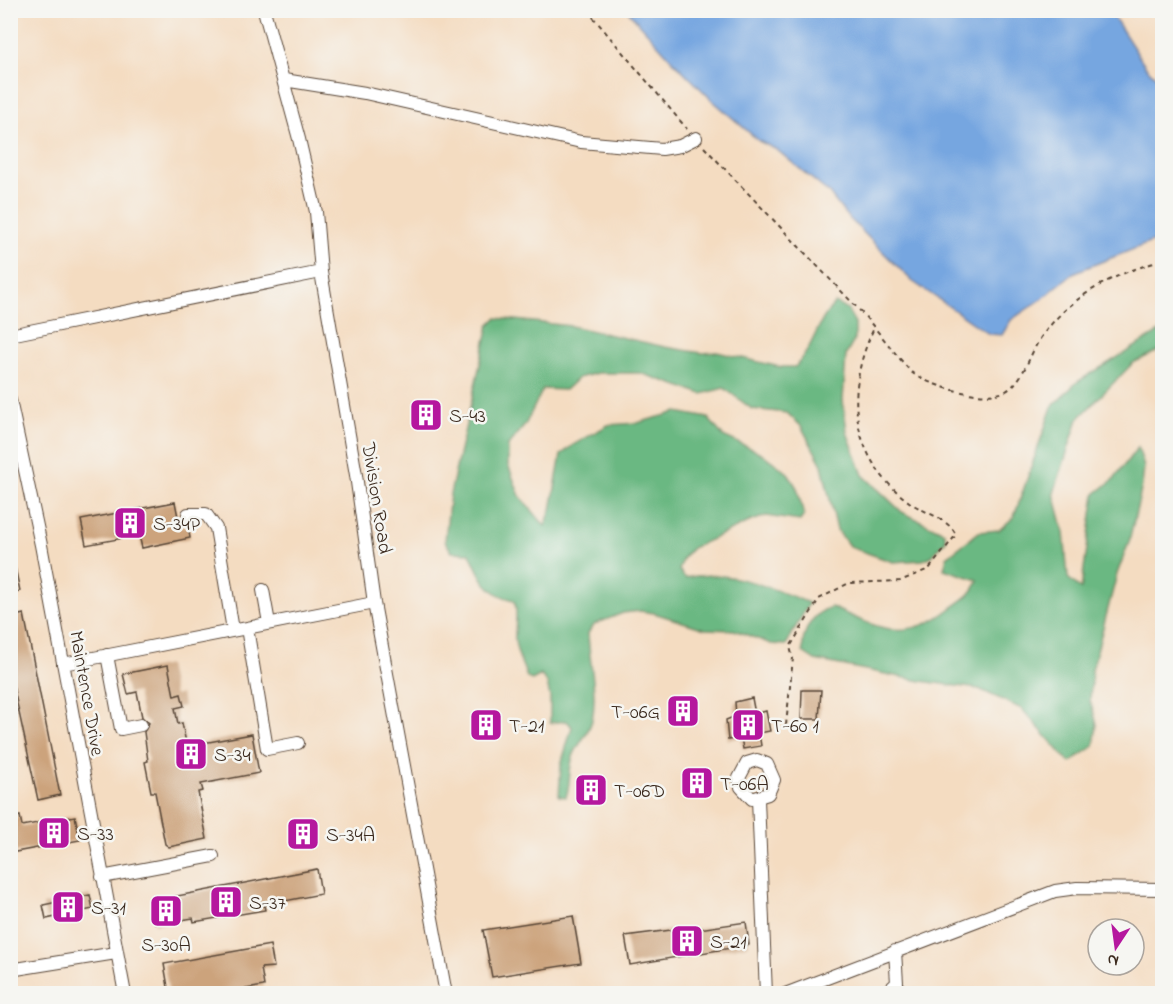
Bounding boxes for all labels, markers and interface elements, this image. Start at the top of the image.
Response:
building icon: S-43 [408,397,444,433]
place label: S-43 [449,403,486,432]
street label: Division Road [352,440,399,556]
building icon: S-34P [112,505,148,541]
place label: S-34P [153,511,201,540]
street label: Maintence Drive [60,629,111,758]
building icon: T-06G [665,693,701,729]
place label: T-06G [611,699,660,728]
building icon: T-21 [468,707,504,743]
building icon: T-60 1 [730,707,766,743]
place label: T-21 [509,713,544,742]
place label: T-60 1 [771,713,819,742]
building icon: S-34 [173,736,209,772]
place label: S-34 [214,742,251,771]
building icon: T-06A [679,765,715,801]
place label: T-06A [720,771,769,800]
building icon: T-06D [573,772,609,808]
place label: T-06D [614,778,665,807]
building icon: S-33 [36,815,72,851]
building icon: S-34A [285,816,321,852]
place label: S-33 [77,821,114,850]
place label: S-34A [326,822,375,851]
building icon: S-37 [208,884,244,920]
building icon: S-31 [50,889,86,925]
place label: S-37 [249,890,286,919]
building icon: S-30A [148,893,184,929]
place label: S-31 [91,895,126,924]
north arrow [1086,917,1146,977]
building icon: S-21 [669,923,705,959]
place label: S-21 [710,929,747,958]
place label: S-30A [141,932,191,961]
text: N [1105,947,1121,973]

